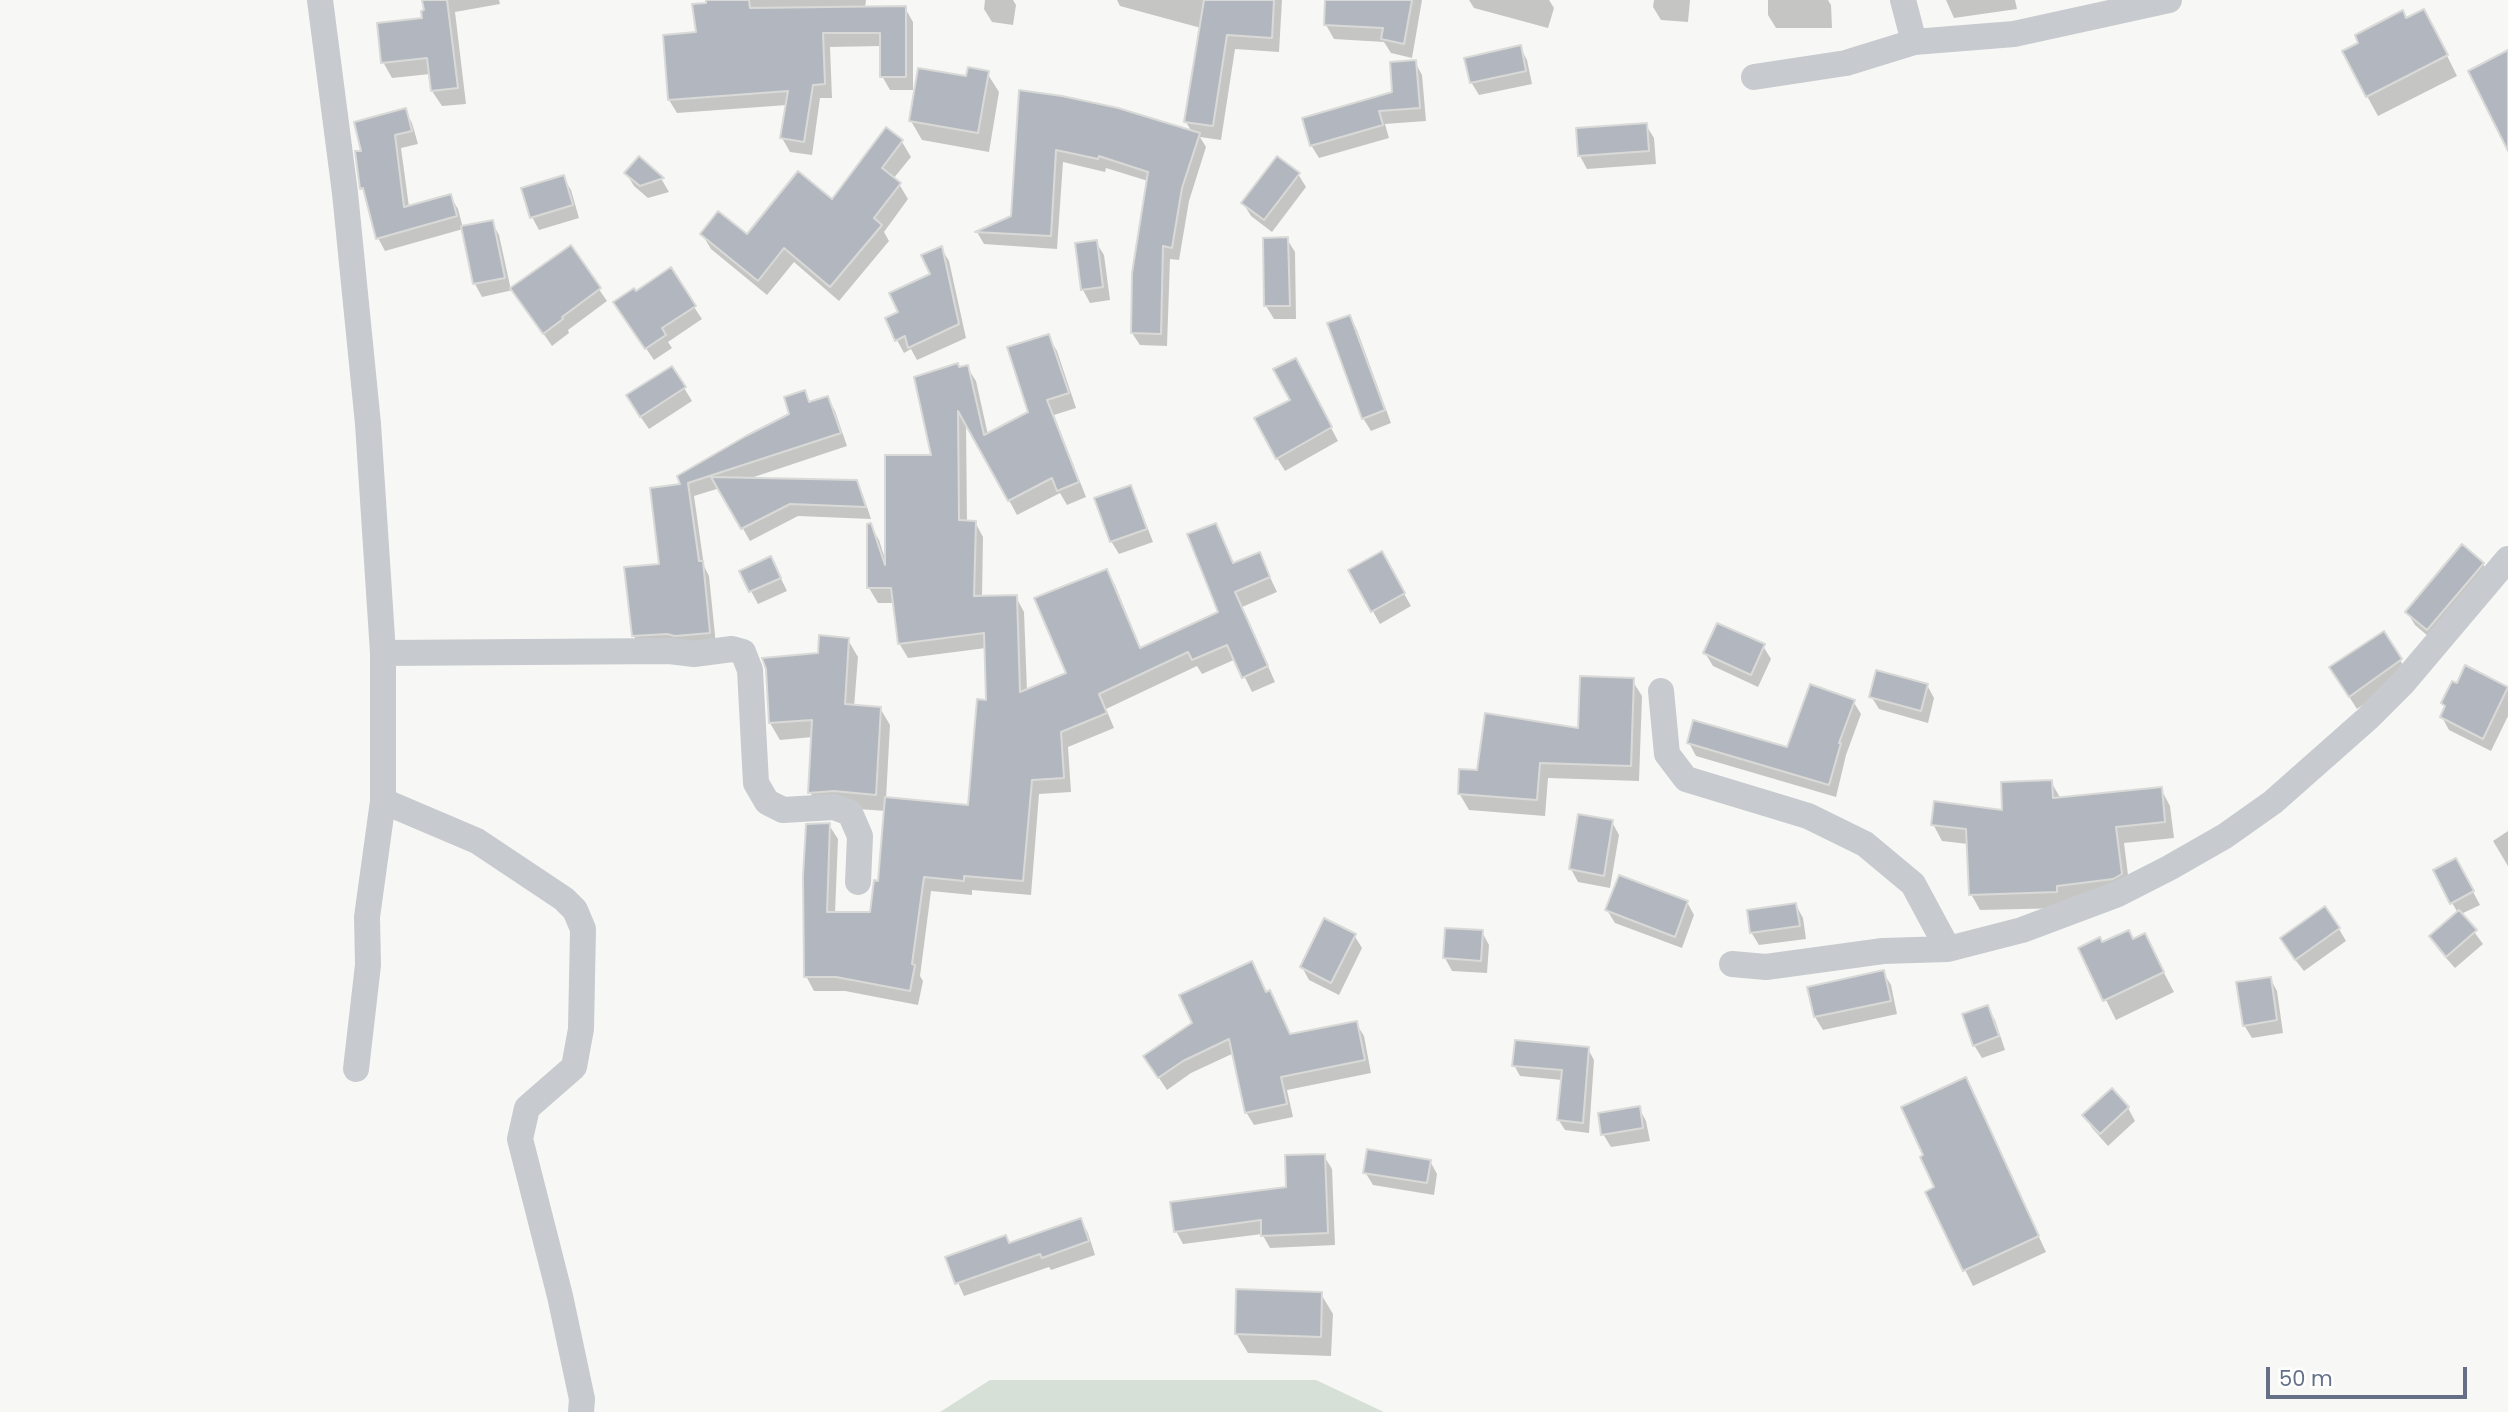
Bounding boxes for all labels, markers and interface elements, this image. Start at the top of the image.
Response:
scale bar [2270,1352,2471,1396]
text: 50 m [2279,1364,2333,1393]

